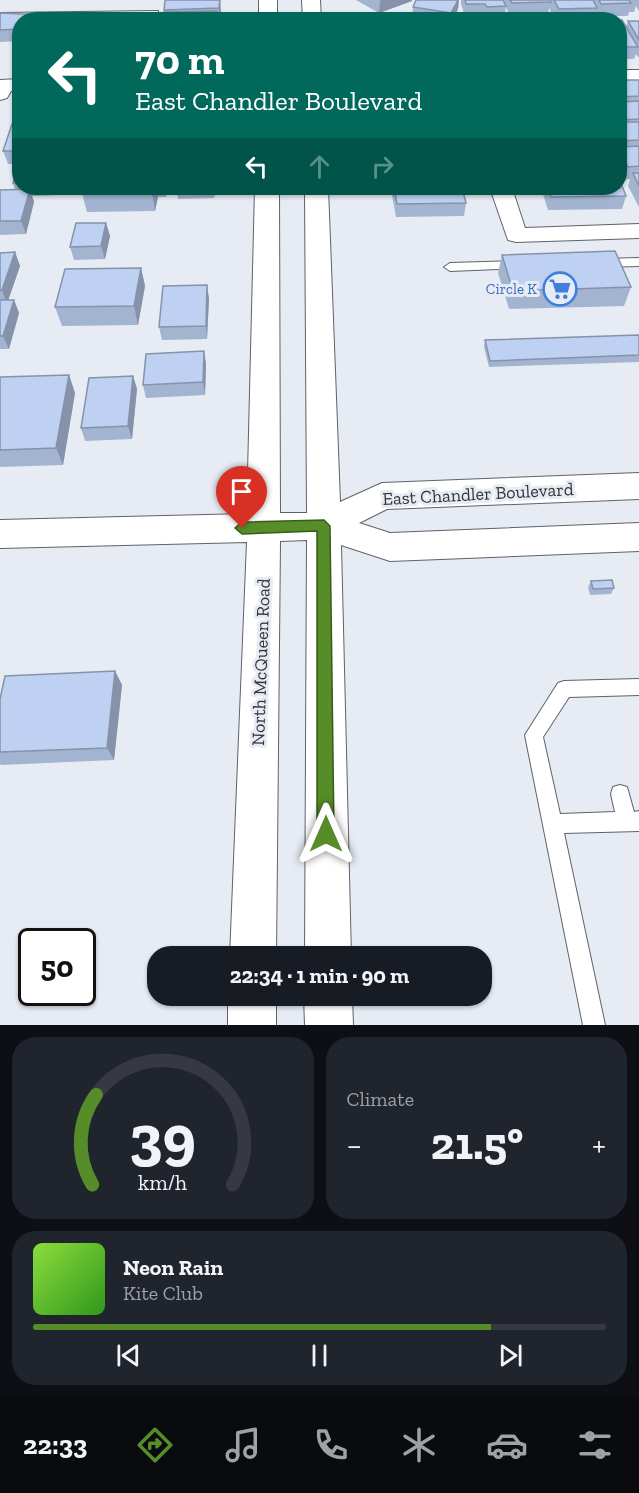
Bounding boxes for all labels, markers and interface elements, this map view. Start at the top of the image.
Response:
text: 70 m [135,34,225,85]
icon: left [36,36,114,114]
text: East Chandler Boulevard [135,85,422,117]
icon: left [240,150,273,183]
icon: ahead [303,150,336,183]
icon: right [366,150,399,183]
supermarket icon: Circle K [542,271,578,307]
place label: Circle K [486,280,537,298]
pin [216,466,267,528]
icon: arrive [225,475,258,508]
street label: East Chandler Boulevard [382,478,574,510]
street label: North McQueen Road [247,578,275,746]
position arrow [294,802,358,866]
speed limit sign: 50 [18,928,96,1006]
text: 22:34 · 1 min · 90 m [230,962,409,989]
text: Climate [347,1087,414,1111]
text: 39 [129,1100,196,1175]
text: 21.5° [431,1117,523,1171]
text: − [347,1125,362,1164]
text: + [592,1125,606,1164]
text: km/h [138,1170,187,1195]
text: Neon Rain [123,1254,223,1281]
text: Kite Club [123,1281,203,1305]
icon: previous [112,1339,145,1372]
icon: pause [303,1339,336,1372]
icon: next [494,1339,527,1372]
icon: directions [134,1424,176,1466]
icon: music [222,1424,264,1466]
icon: phone [310,1424,352,1466]
icon: climate [398,1424,440,1466]
icon: car [486,1424,528,1466]
icon: filters [574,1424,616,1466]
text: 22:33 [23,1429,88,1461]

